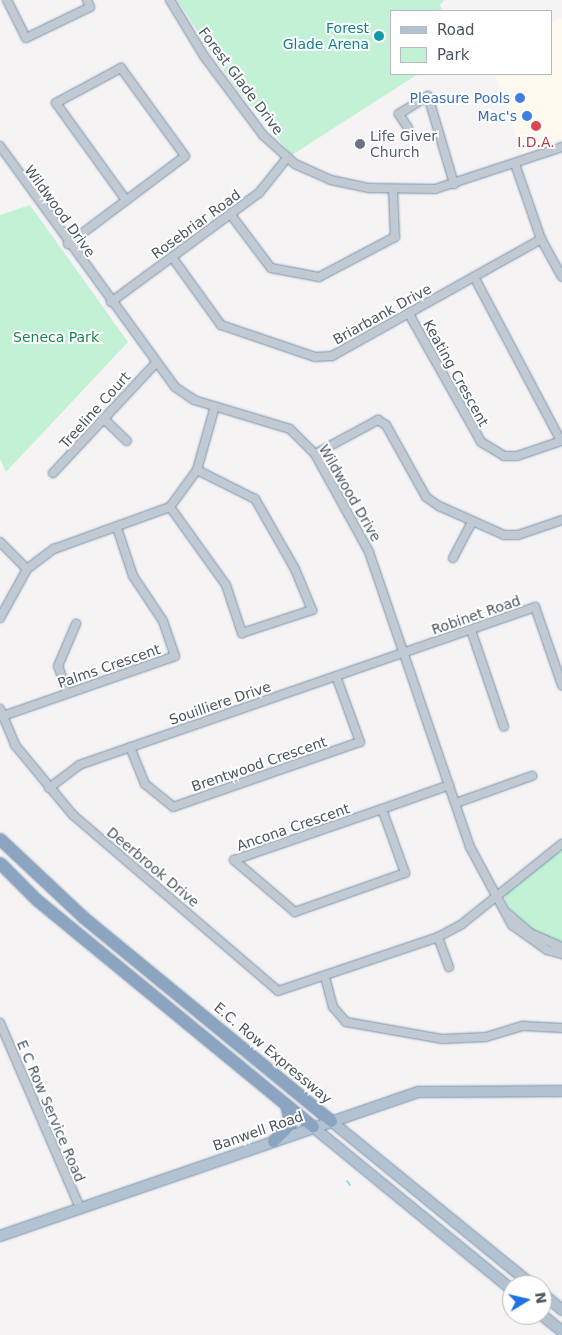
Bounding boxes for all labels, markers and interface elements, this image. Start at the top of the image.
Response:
legend [390,10,552,75]
place label: Forest Glade Arena [283,20,369,52]
text: Road [437,21,475,39]
street label: Forest Glade Drive [195,24,287,138]
marker: Forest Glade Arena [373,30,385,42]
text: Park [437,46,469,64]
place label: Pleasure Pools [410,90,510,106]
marker: Pleasure Pools [514,92,526,104]
place label: Mac's [478,108,517,124]
marker: Mac's [521,110,533,122]
marker: I.D.A. [530,120,542,132]
place label: Life Giver Church [370,128,437,160]
place label: I.D.A. [517,134,555,150]
marker: Life Giver Church [354,138,366,150]
street label: Wildwood Drive [21,162,99,260]
street label: Rosebriar Road [148,186,244,262]
street label: Briarbank Drive [330,280,434,348]
street label: Keating Crescent [420,317,492,429]
park label: Seneca Park [13,329,99,345]
street label: Treeline Court [56,368,134,452]
street label: Wildwood Drive [315,441,385,545]
street label: Robinet Road [429,592,523,638]
street label: Palms Crescent [55,641,163,691]
street label: Souilliere Drive [167,678,273,728]
street label: Brentwood Crescent [189,733,329,795]
street label: Ancona Crescent [234,800,352,854]
street label: Deerbrook Drive [104,824,202,910]
street label: E.C. Row Expressway [211,999,335,1107]
street label: E C Row Service Road [13,1038,89,1184]
street label: Banwell Road [211,1108,305,1154]
north arrow [502,1275,552,1325]
text: N [532,1291,550,1305]

